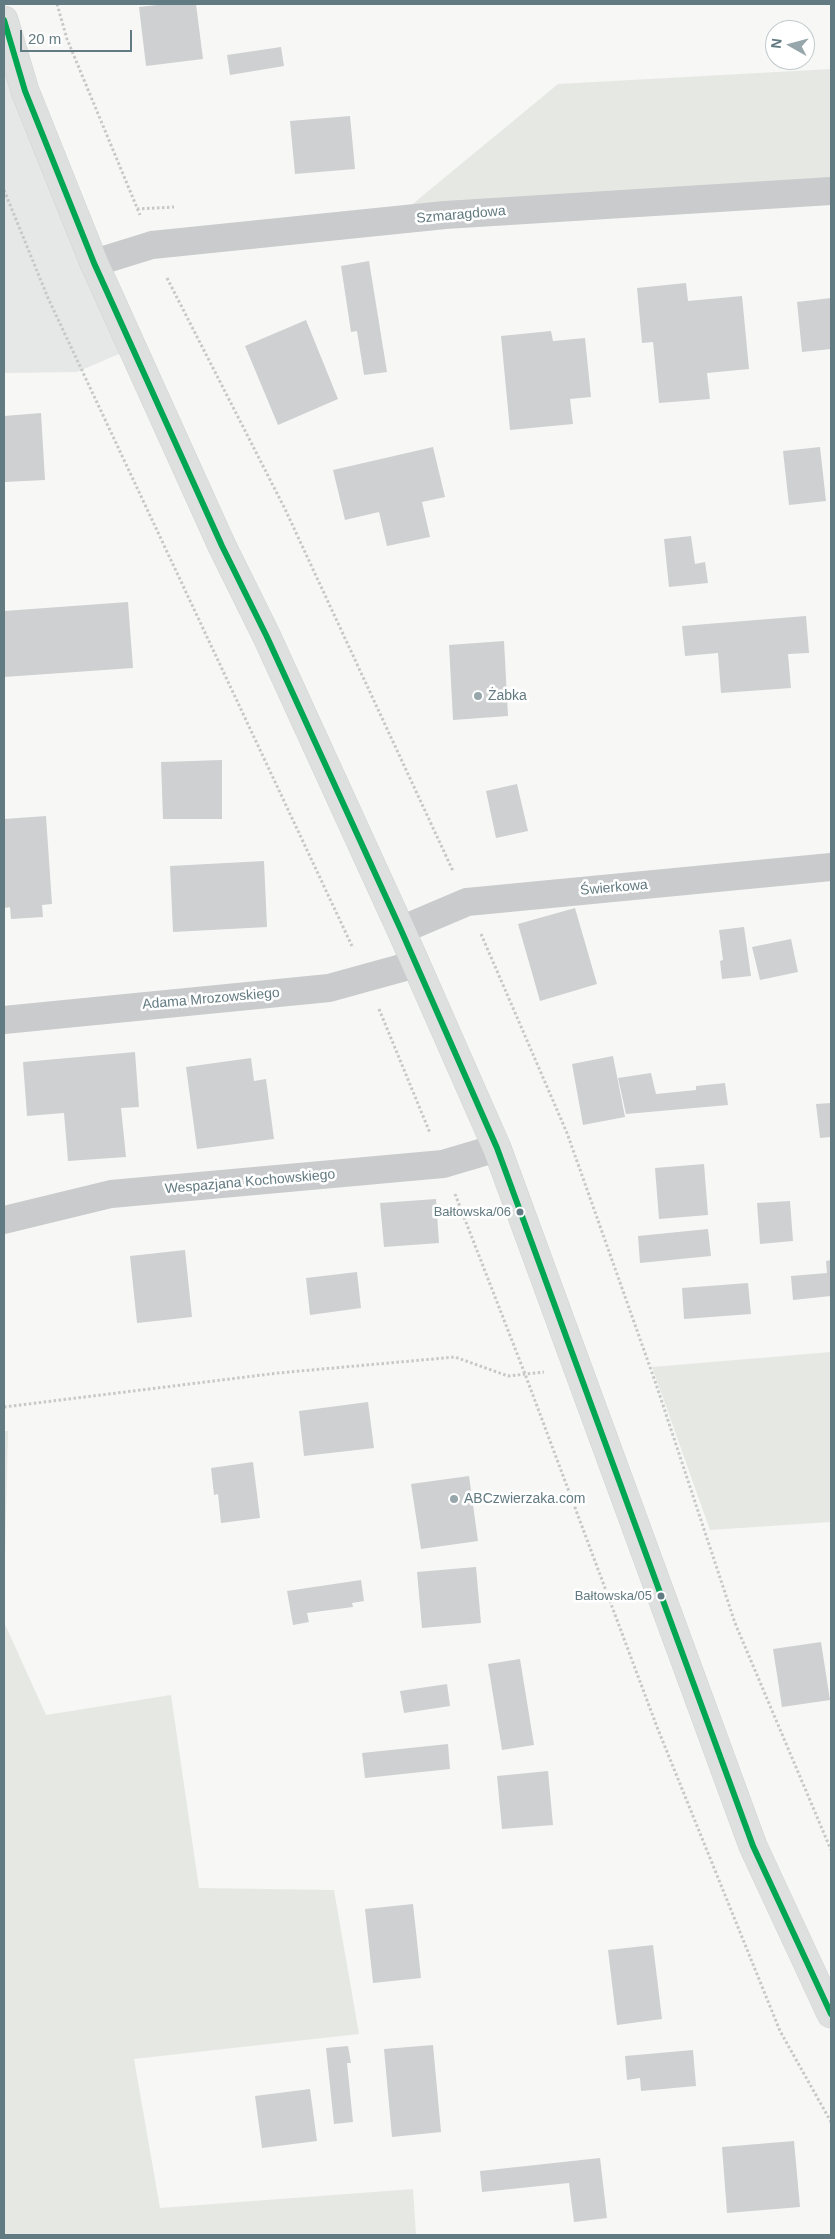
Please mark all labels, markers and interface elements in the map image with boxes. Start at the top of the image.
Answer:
scale bar [22,20,135,52]
north arrow [765,20,815,70]
text: 20 m [28,30,61,47]
text: N [768,37,785,49]
street label: Szmaragdowa [416,203,506,227]
place label: Żabka [488,688,527,704]
marker: Żabka [472,690,484,702]
street label: Świerkowa [580,877,648,899]
street label: Adama Mrozowskiego [142,985,280,1013]
street label: Wespazjana Kochowskiego [164,1166,336,1198]
place label: Bałtowska/06 [434,1204,511,1220]
marker: Bałtowska/06 [515,1207,525,1217]
place label: ABCzwierzaka.com [464,1491,585,1507]
marker: ABCzwierzaka.com [448,1493,460,1505]
place label: Bałtowska/05 [575,1588,652,1604]
marker: Bałtowska/05 [656,1591,666,1601]

